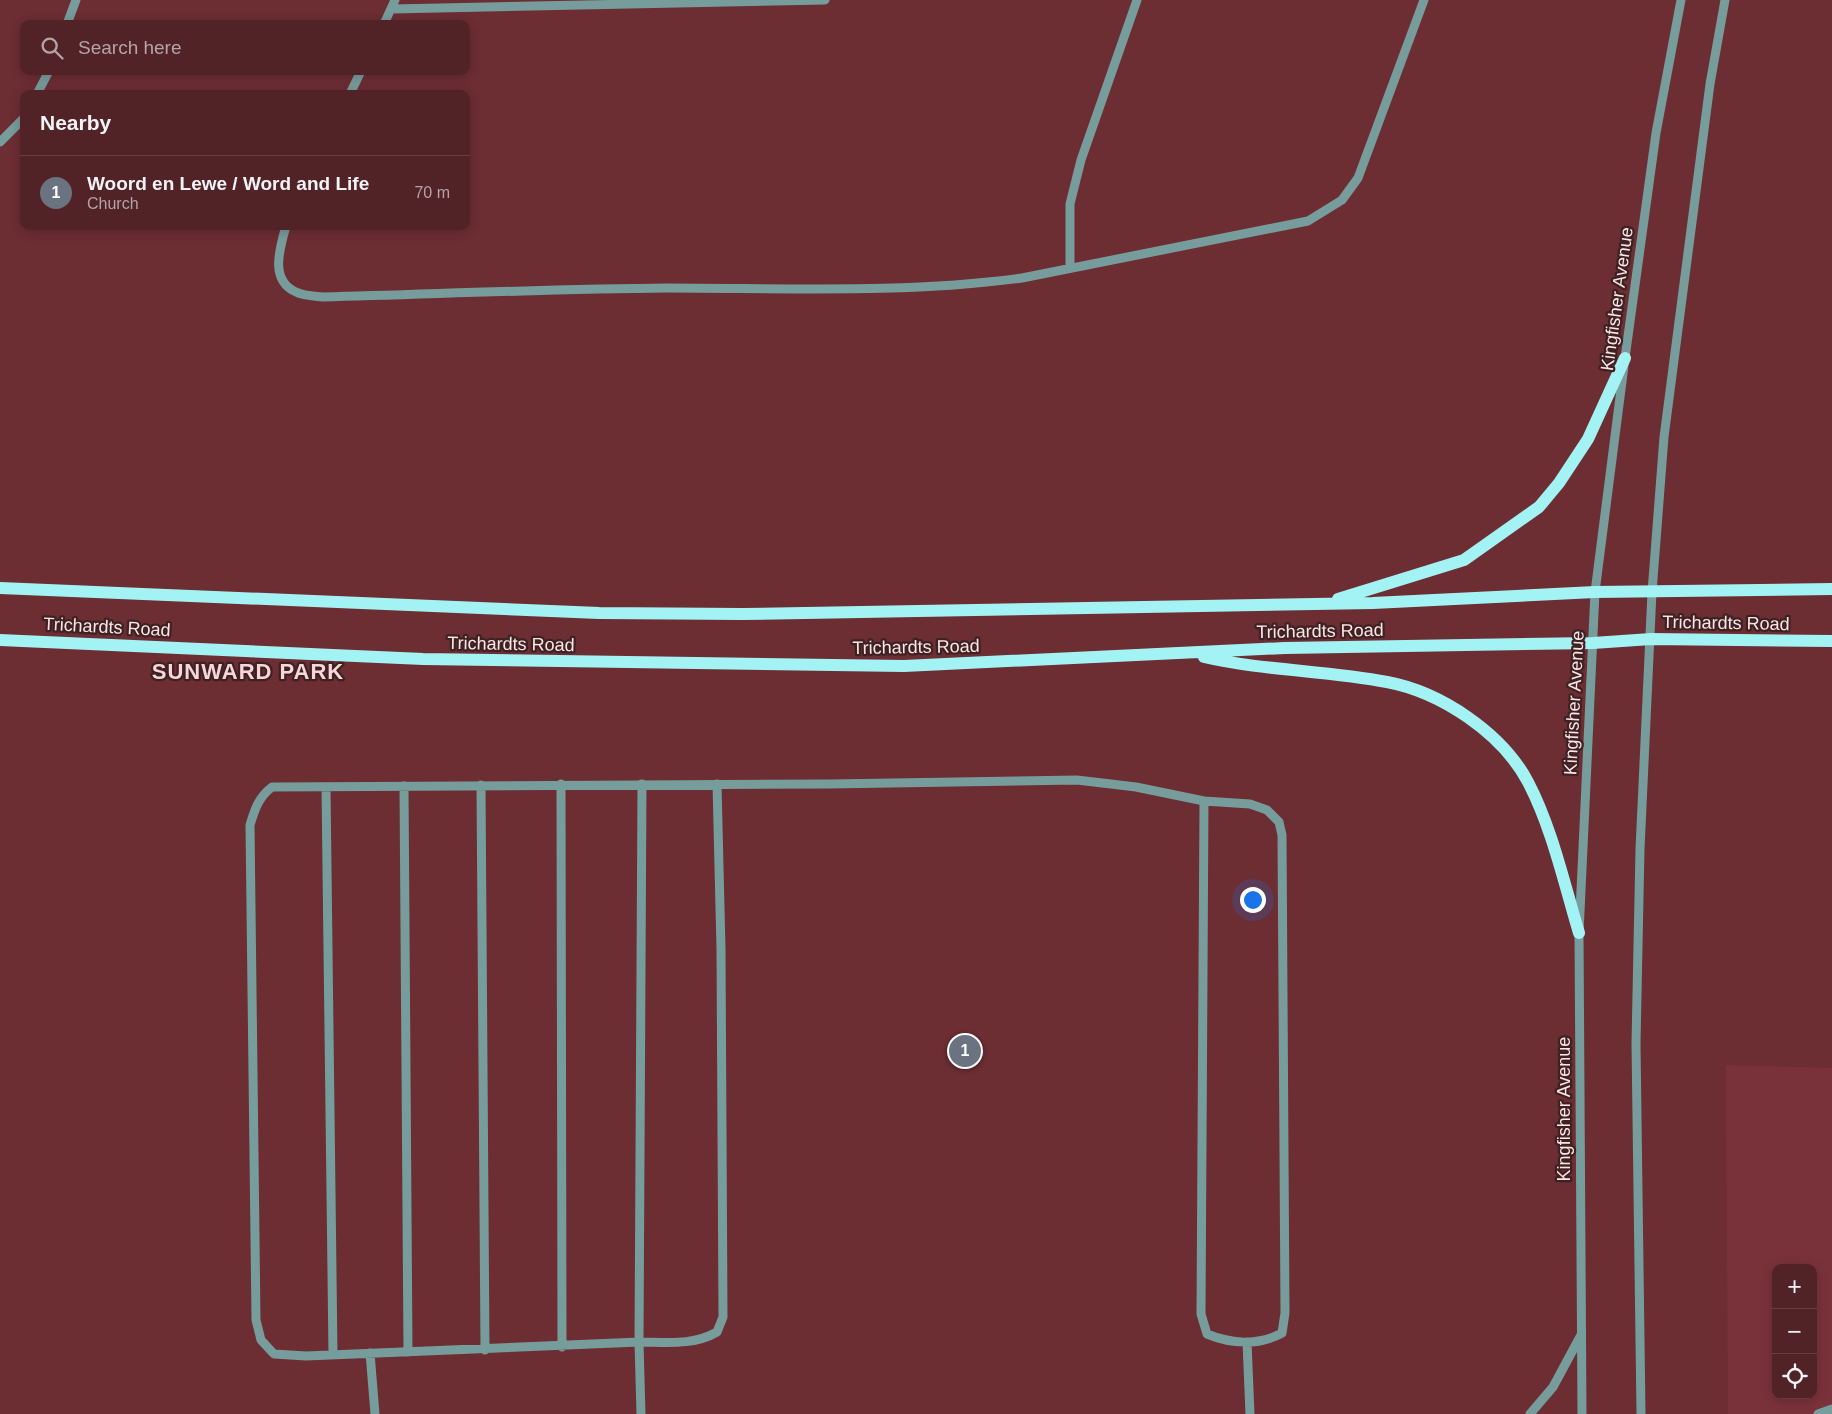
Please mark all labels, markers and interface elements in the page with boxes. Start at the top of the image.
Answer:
search box [20,20,470,75]
icon: search [38,34,66,62]
text: Search here [78,37,182,58]
text: Nearby [40,111,111,134]
text: Woord en Lewe / Word and Life [87,173,369,194]
text: 1 [52,184,60,201]
text: 70 m [414,184,450,201]
text: Church [87,195,139,212]
street label: Kingfisher Avenue [1597,226,1637,372]
street label: Trichardts Road [1662,612,1790,634]
street label: Trichardts Road [43,614,171,640]
street label: Trichardts Road [1256,620,1384,642]
street label: Kingfisher Avenue [1560,630,1588,776]
street label: Trichardts Road [447,633,575,655]
street label: Trichardts Road [852,636,980,658]
district label: SUNWARD PARK [152,659,344,684]
your location [1240,887,1266,913]
pin: 1 [949,1032,981,1070]
street label: Kingfisher Avenue [1554,1037,1574,1181]
map controls [1772,1264,1817,1399]
button: + [1772,1264,1817,1309]
button: − [1772,1309,1817,1354]
button: locate [1772,1354,1817,1399]

